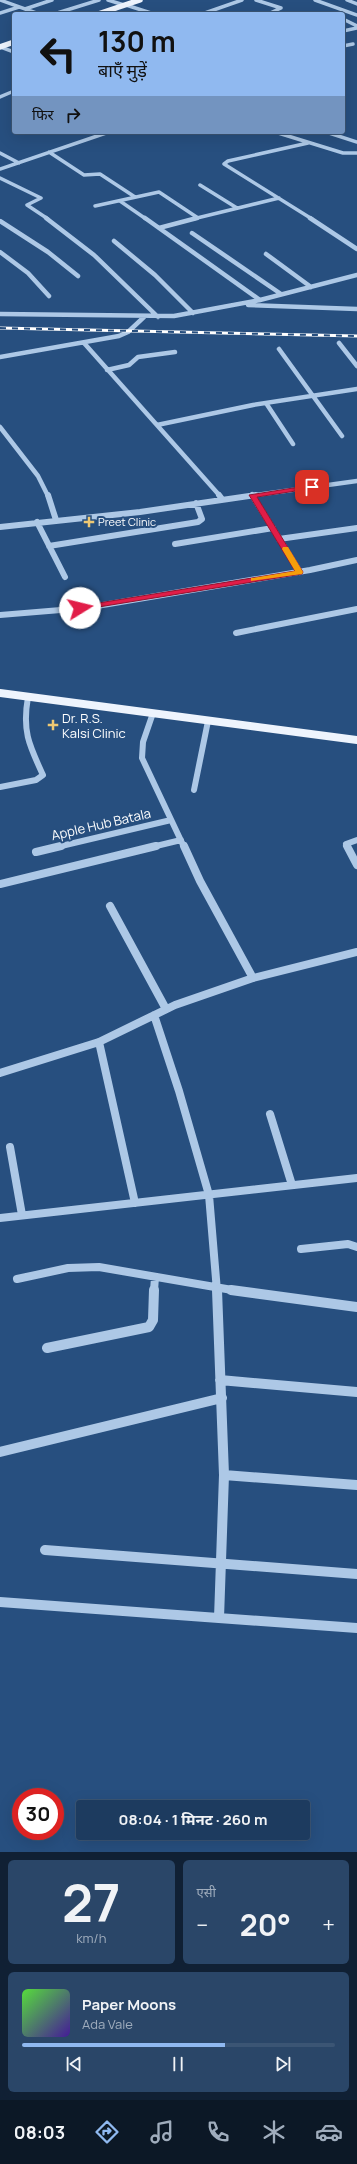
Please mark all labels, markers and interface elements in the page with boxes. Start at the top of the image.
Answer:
text: 130 m [98,22,176,60]
icon: left [32,28,84,80]
text: बाएँ मुड़ें [98,58,147,82]
text: फिर [32,104,54,125]
icon: right [62,104,84,126]
pin [295,470,329,504]
icon: arrive [301,476,323,498]
place label: Preet Clinic [98,514,156,529]
marker: Preet Clinic [83,516,95,528]
position arrow [59,587,101,629]
place label: Dr. R.S. Kalsi Clinic [62,709,126,742]
marker: Dr. R.S. Kalsi Clinic [47,719,59,731]
street label: Apple Hub Batala [49,804,153,844]
speed limit sign: 30 [12,1788,64,1840]
text: 08:04 · 1 मिनट · 260 m [119,1809,267,1830]
text: 27 [62,1867,121,1938]
text: एसी [197,1883,216,1901]
text: 20° [240,1904,291,1945]
text: − [197,1910,208,1940]
text: + [322,1910,335,1940]
text: km/h [76,1929,106,1947]
text: Paper Moons [82,1994,176,2015]
text: Ada Vale [82,2015,133,2033]
icon: previous [63,2053,85,2075]
icon: pause [167,2053,189,2075]
icon: next [272,2053,294,2075]
icon: directions [93,2118,121,2146]
icon: music [148,2118,176,2146]
icon: phone [204,2118,232,2146]
icon: climate [260,2118,288,2146]
icon: car [315,2118,343,2146]
text: 08:03 [14,2120,65,2144]

